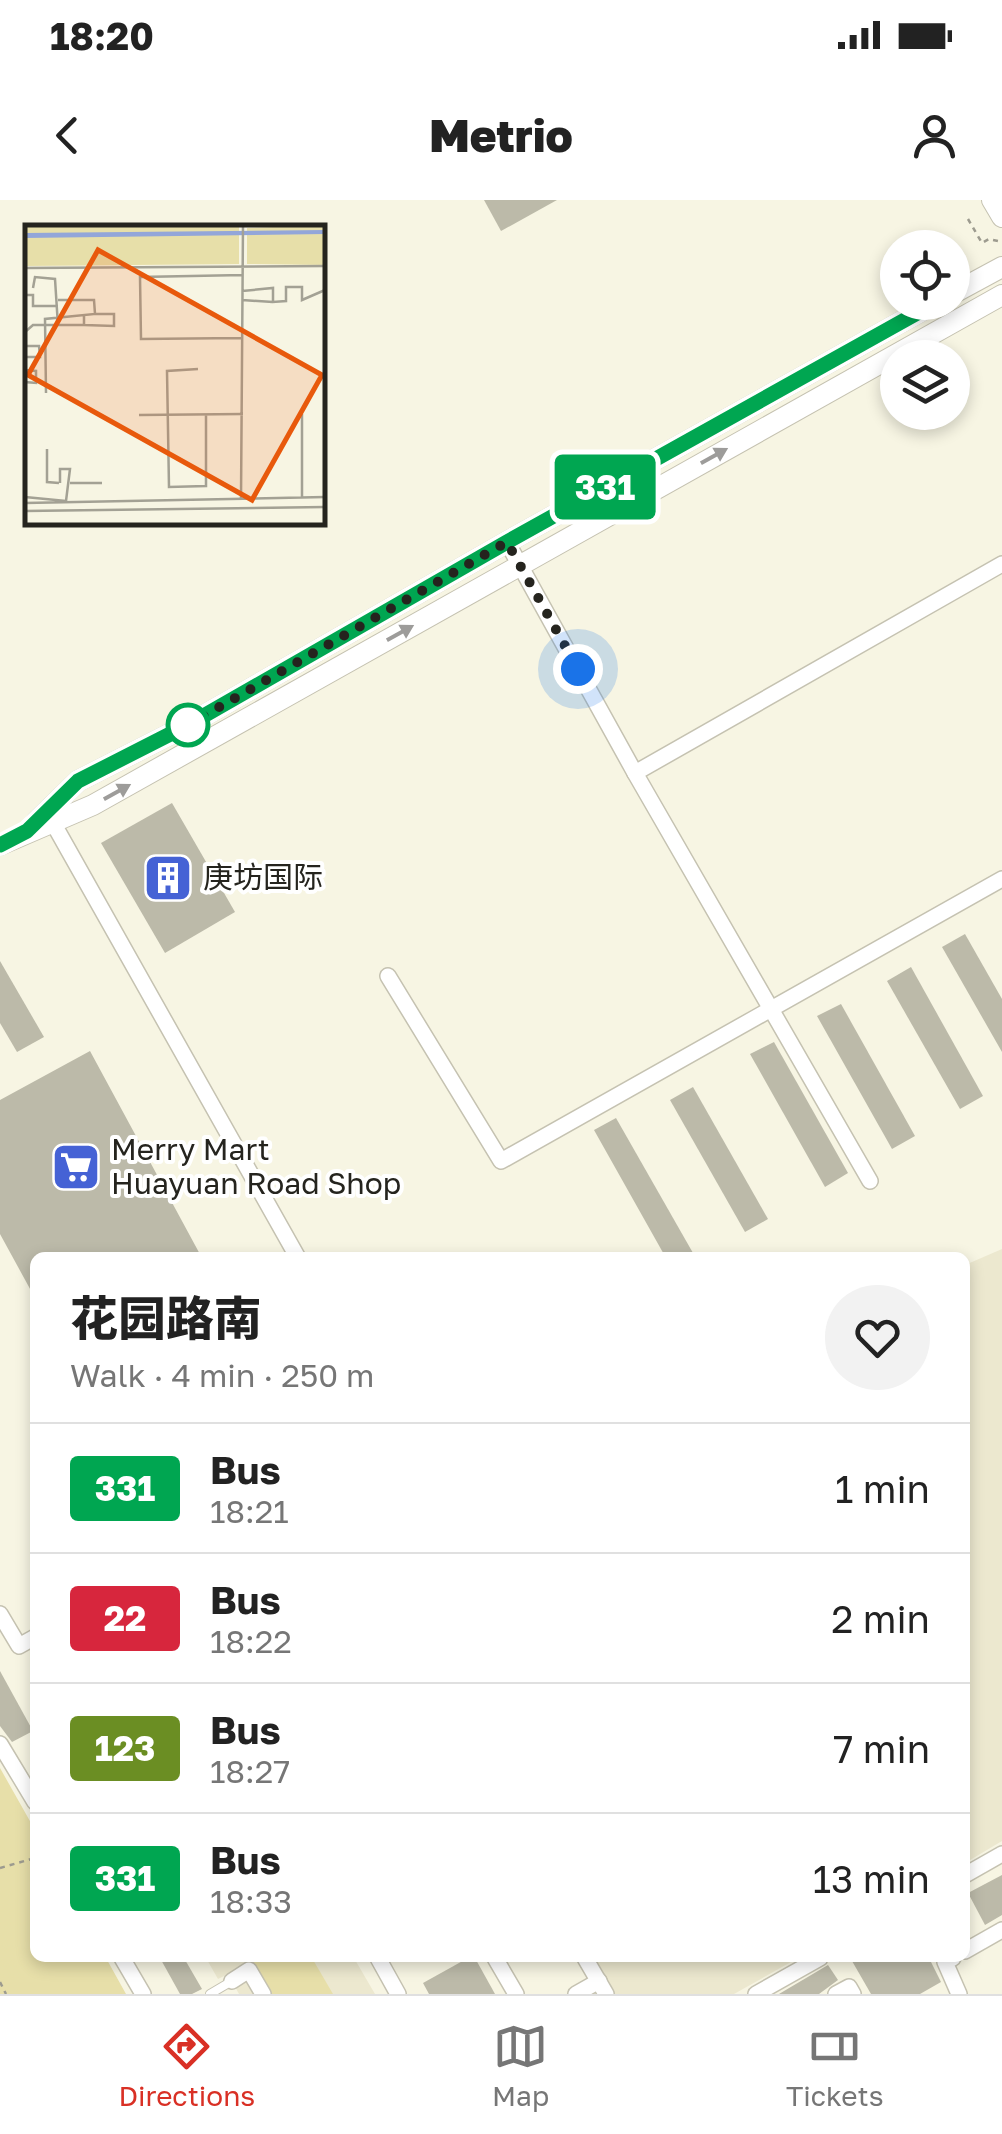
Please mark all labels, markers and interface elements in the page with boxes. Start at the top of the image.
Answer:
text: 18:20 [50,13,154,58]
icon: back [40,108,95,163]
text: Metrio [429,108,573,162]
icon: person [907,108,962,163]
inset map [25,225,325,525]
map controls [880,230,970,430]
button: locate [880,230,970,320]
button: layers [880,340,970,430]
one-way arrow [699,448,728,465]
line badge: 331 [548,454,662,520]
text: 331 [575,466,635,508]
one-way arrow [386,624,414,642]
your location [553,644,603,694]
unlabelled marker [167,704,209,746]
one-way arrow [102,784,131,801]
building icon: 庚坊国际 [142,852,194,904]
place label: 庚坊国际 [203,859,323,895]
place label: Merry Mart Huayuan Road Shop [111,1131,401,1201]
supermarket icon: Merry Mart Huayuan Road Shop [50,1141,102,1193]
button: heart [825,1285,930,1390]
text: 花园路南 [70,1289,262,1347]
text: Walk · 4 min · 250 m [70,1356,374,1394]
text: Bus [210,1447,281,1492]
text: 1 min [835,1466,930,1511]
text: 331 [95,1467,155,1509]
text: 18:21 [210,1492,289,1530]
text: Bus [210,1577,281,1622]
text: 2 min [831,1596,930,1641]
text: 22 [104,1597,146,1639]
text: 18:22 [210,1622,292,1660]
text: Bus [210,1707,281,1752]
text: 7 min [833,1726,930,1771]
text: 123 [95,1727,155,1769]
text: 18:27 [210,1752,290,1790]
text: Bus [210,1837,281,1882]
text: 13 min [813,1856,930,1901]
text: 331 [95,1857,155,1899]
text: 18:33 [210,1882,292,1920]
tab: Directions [118,2019,255,2112]
tab: Map [492,2019,549,2112]
tab: Tickets [786,2019,884,2112]

